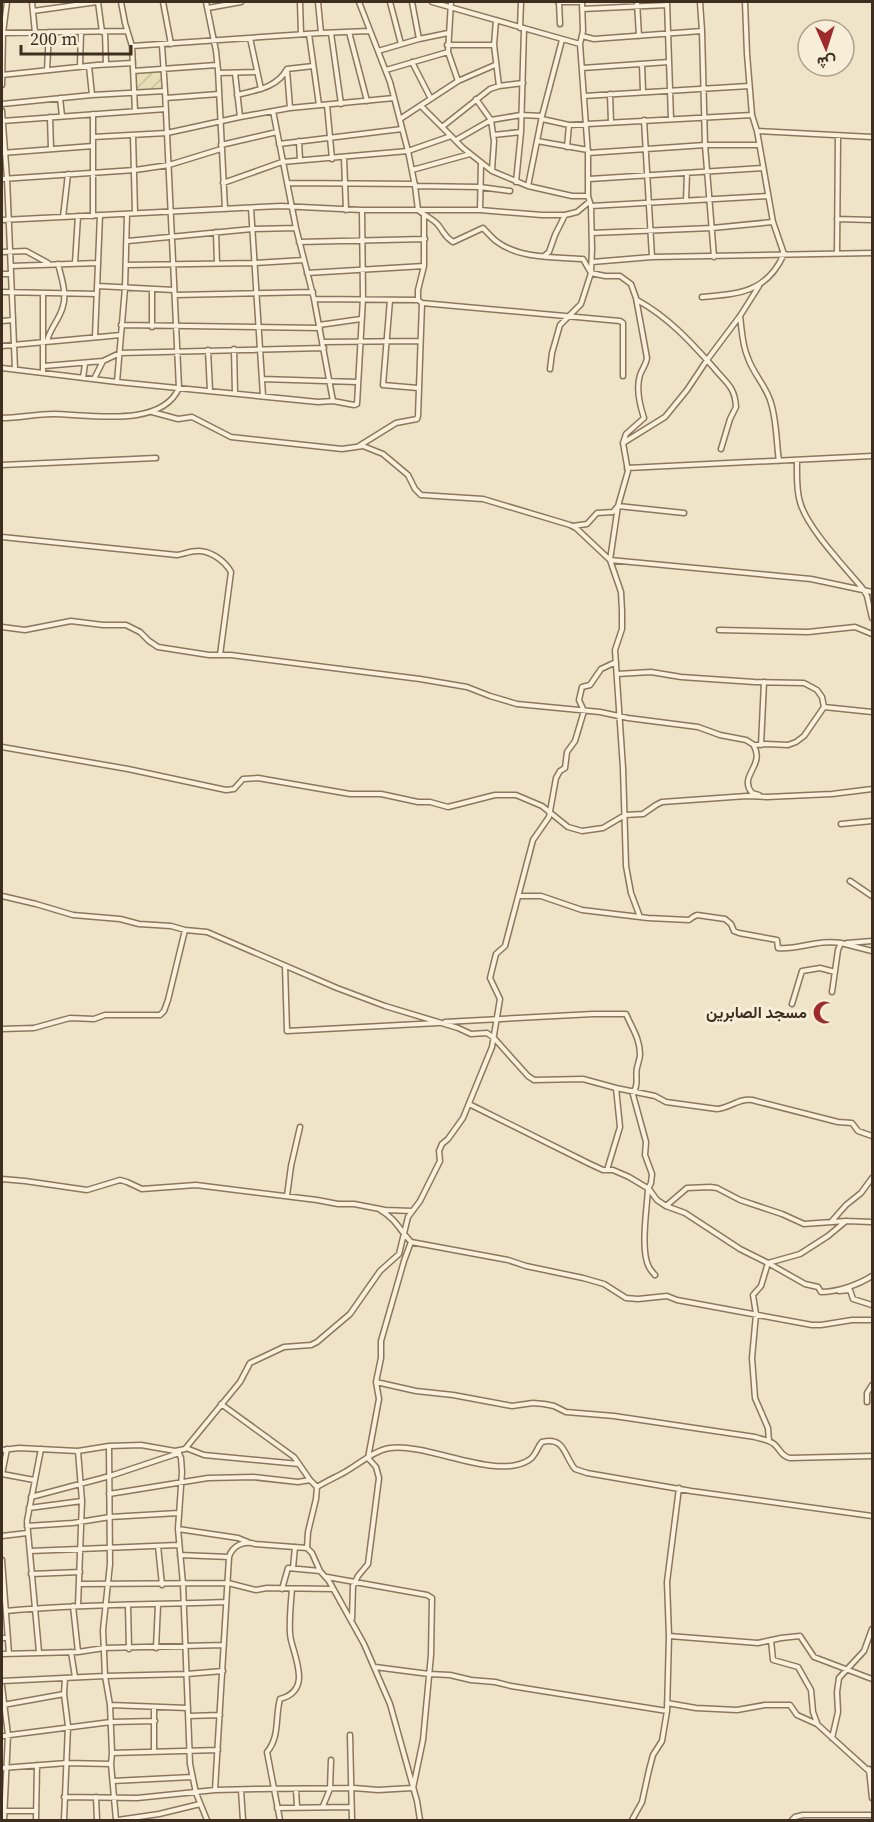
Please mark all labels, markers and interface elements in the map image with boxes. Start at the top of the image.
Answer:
scale bar [21,18,130,56]
north arrow [796,18,856,78]
text: 200 m [30,26,77,51]
text: ش [817,51,837,74]
mosque icon: مسجد الصابرين [812,999,838,1025]
place label: مسجد الصابرين [706,1001,807,1023]

